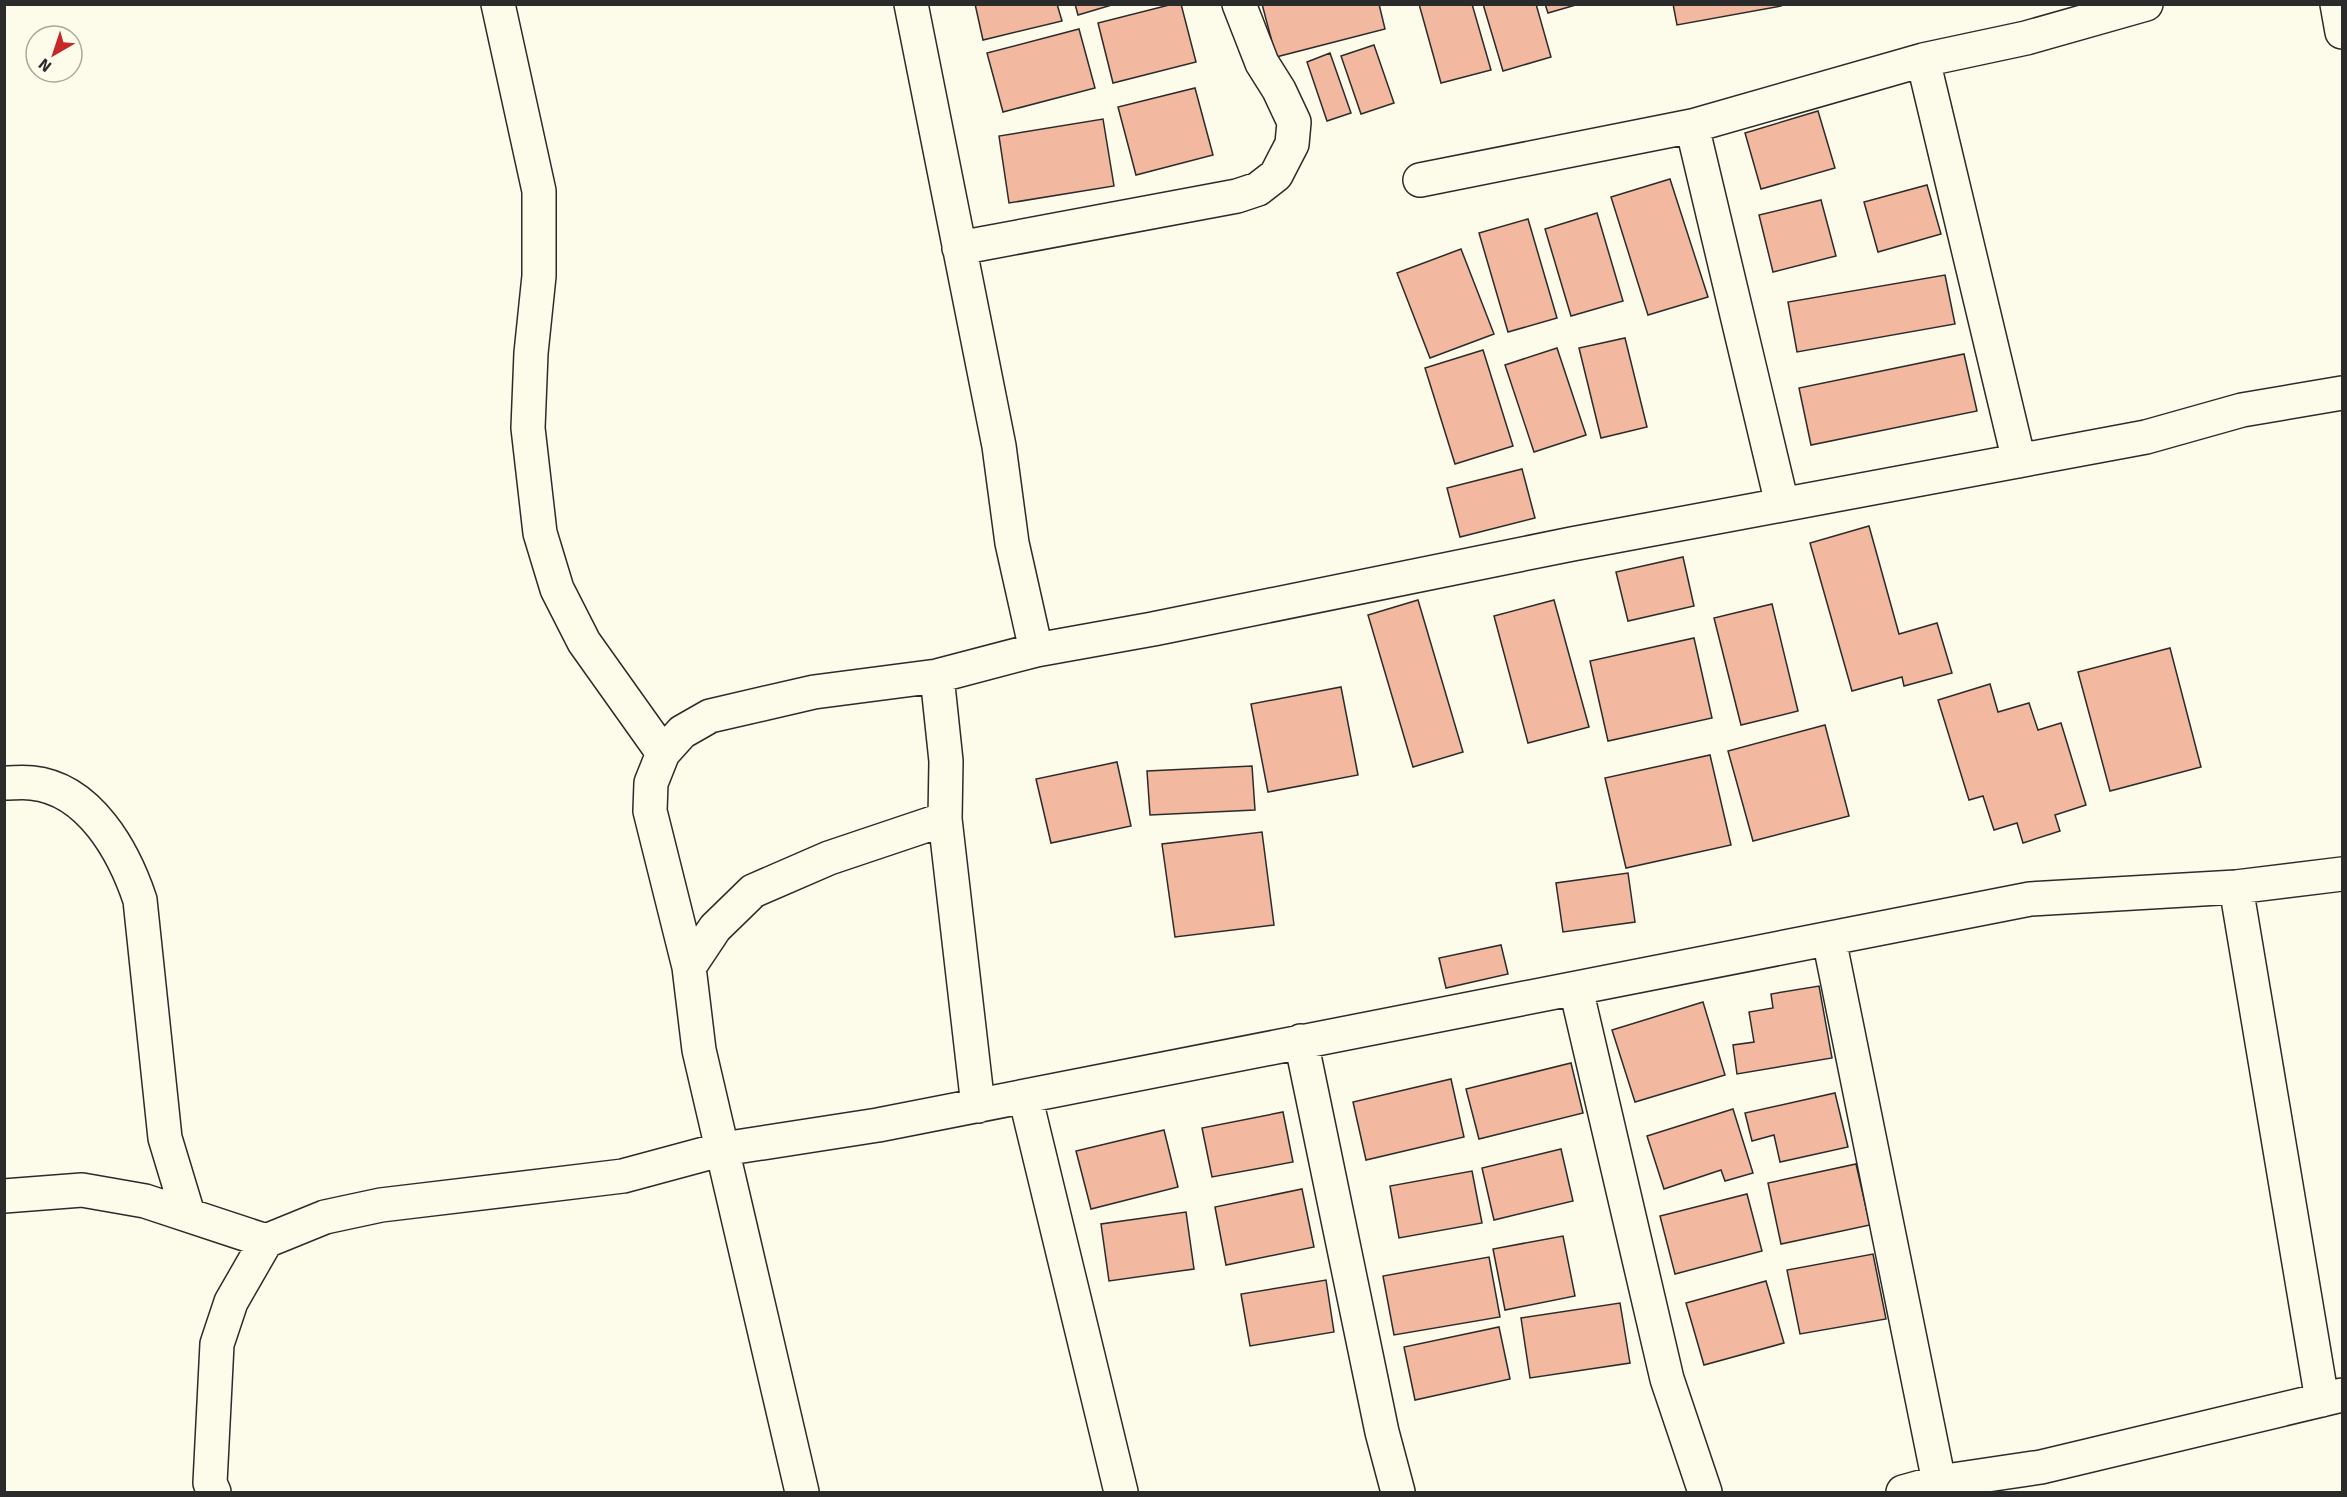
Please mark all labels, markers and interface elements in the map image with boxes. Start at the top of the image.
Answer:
north arrow [24,24,84,84]
text: N [35,54,56,76]

